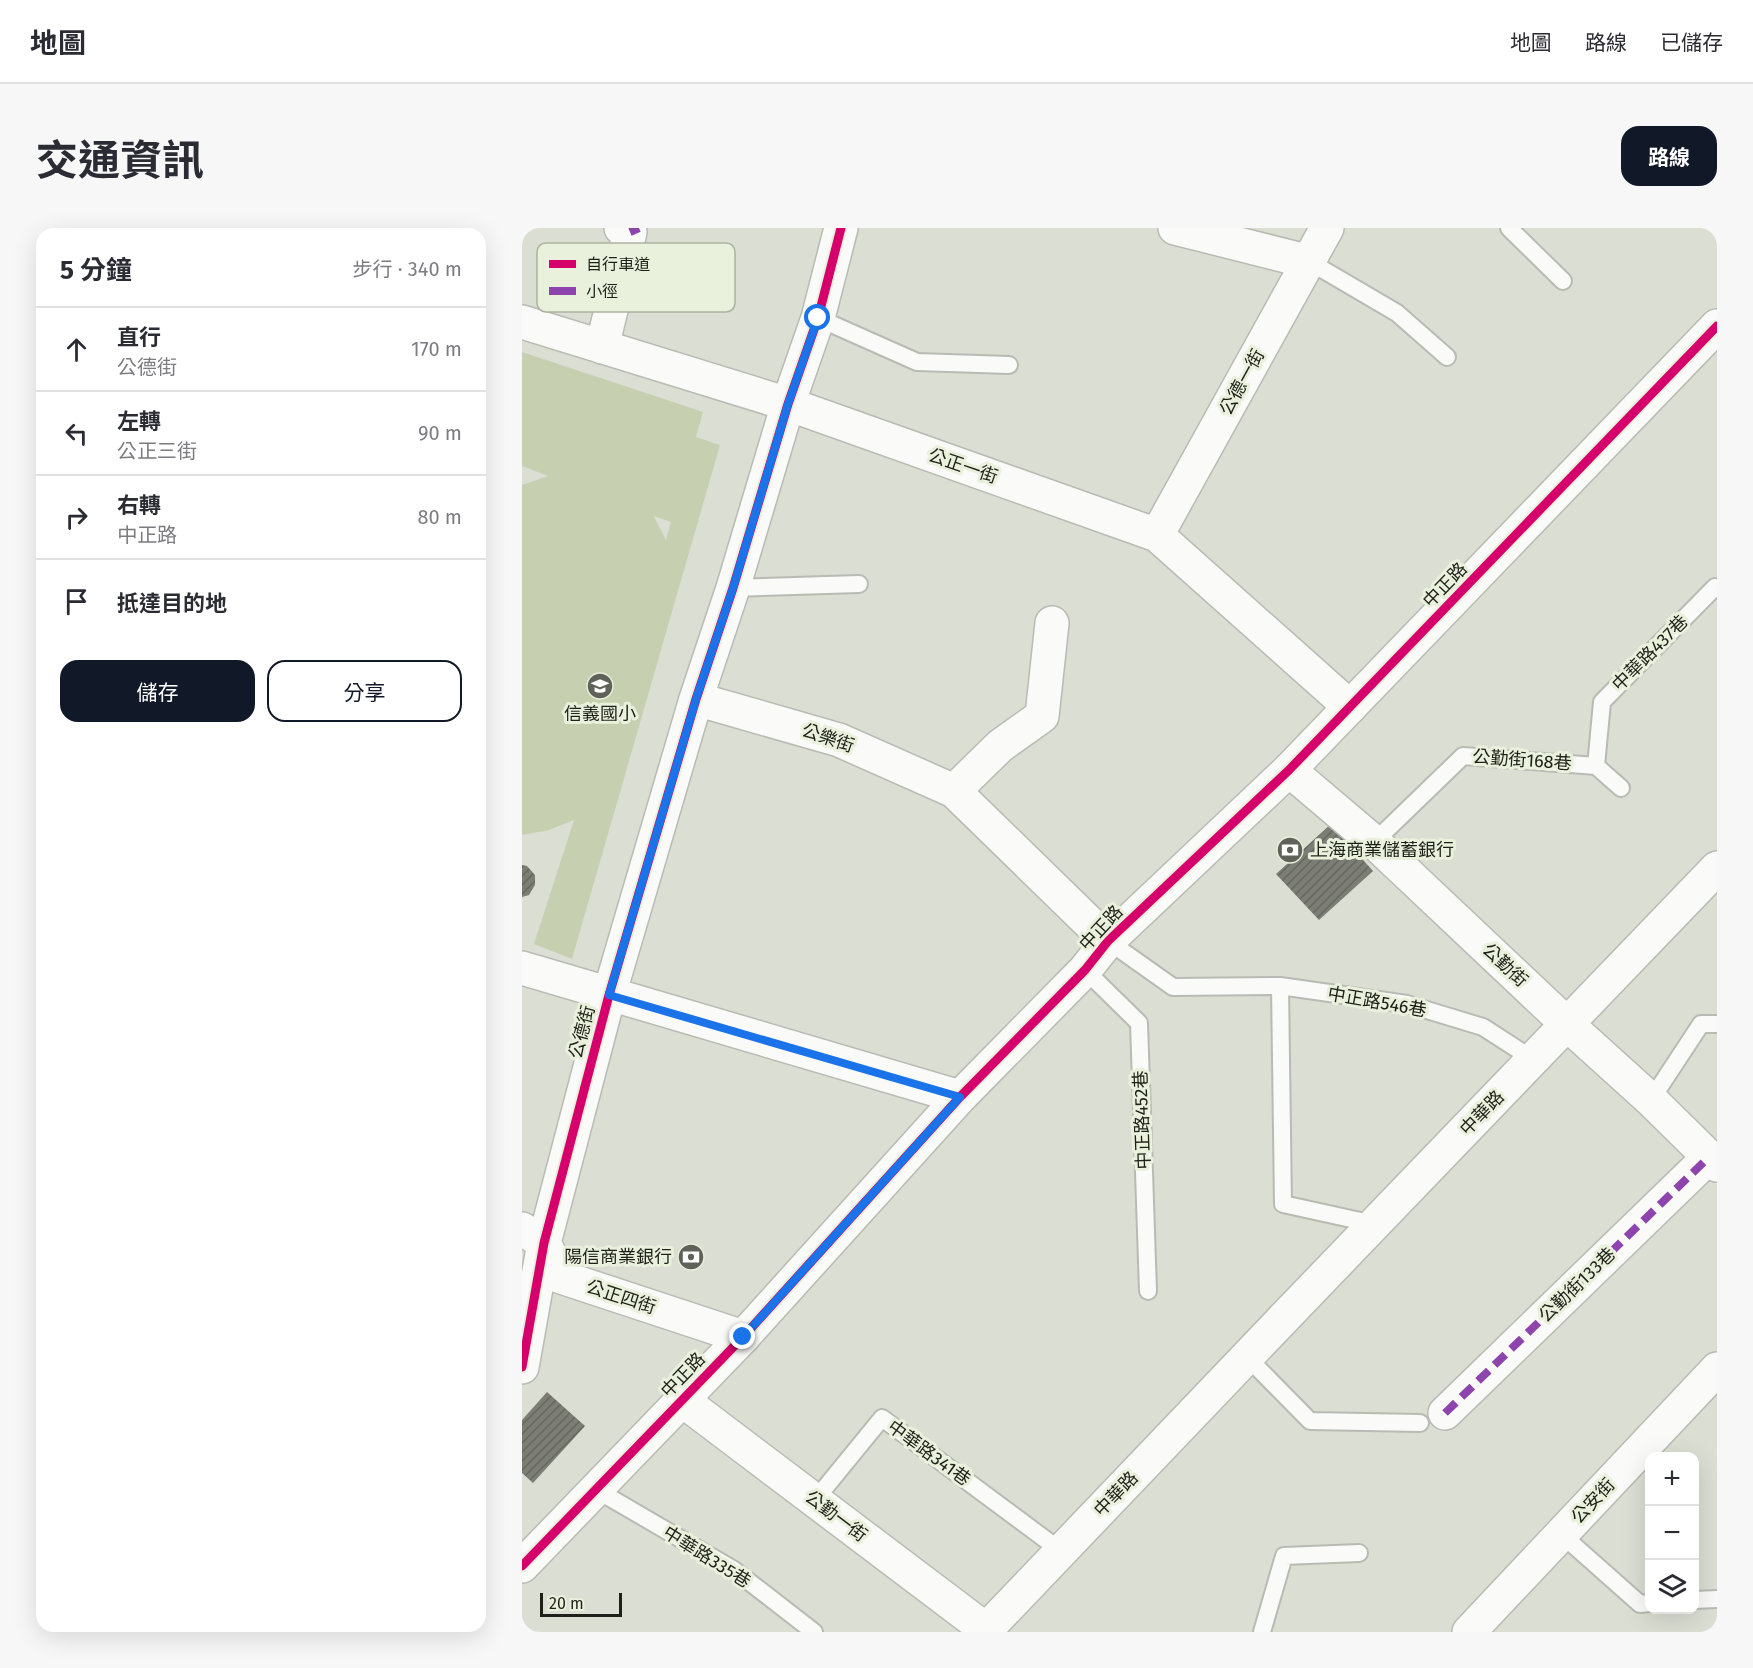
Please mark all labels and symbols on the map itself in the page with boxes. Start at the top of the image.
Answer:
legend [537,243,735,312]
text: 自行車道 [586,255,650,274]
text: 小徑 [586,282,618,301]
route start [804,304,830,330]
street label: 公德一街 [1215,345,1269,419]
street label: 公正一街 [925,444,1001,488]
street label: 中正路 [1418,558,1472,612]
street label: 中華路437巷 [1608,611,1692,695]
school or university icon: 信義國小 [585,671,615,701]
place label: 信義國小 [564,703,636,725]
street label: 公樂街 [799,719,857,757]
street label: 公勤街168巷 [1472,746,1572,774]
bank icon: 上海商業儲蓄銀行 [1275,835,1305,865]
place label: 上海商業儲蓄銀行 [1310,839,1454,861]
street label: 中正路 [1075,901,1127,955]
street label: 公勤街 [1478,939,1532,991]
street label: 中正路546巷 [1326,982,1428,1022]
street label: 公德街 [564,1003,600,1061]
street label: 中正路452巷 [1129,1070,1155,1170]
street label: 中華路 [1455,1086,1509,1140]
bank icon: 陽信商業銀行 [676,1242,706,1272]
street label: 公勤街133巷 [1534,1243,1620,1327]
place label: 陽信商業銀行 [564,1246,672,1268]
street label: 公正四街 [583,1275,659,1319]
route end [729,1323,755,1349]
street label: 中正路 [656,1348,710,1402]
street label: 中華路341巷 [883,1416,975,1490]
street label: 中華路 [1089,1467,1143,1521]
street label: 公安街 [1567,1474,1619,1528]
street label: 公勤一街 [801,1486,871,1546]
street label: 中華路335巷 [659,1521,755,1593]
scale bar [540,1590,622,1618]

